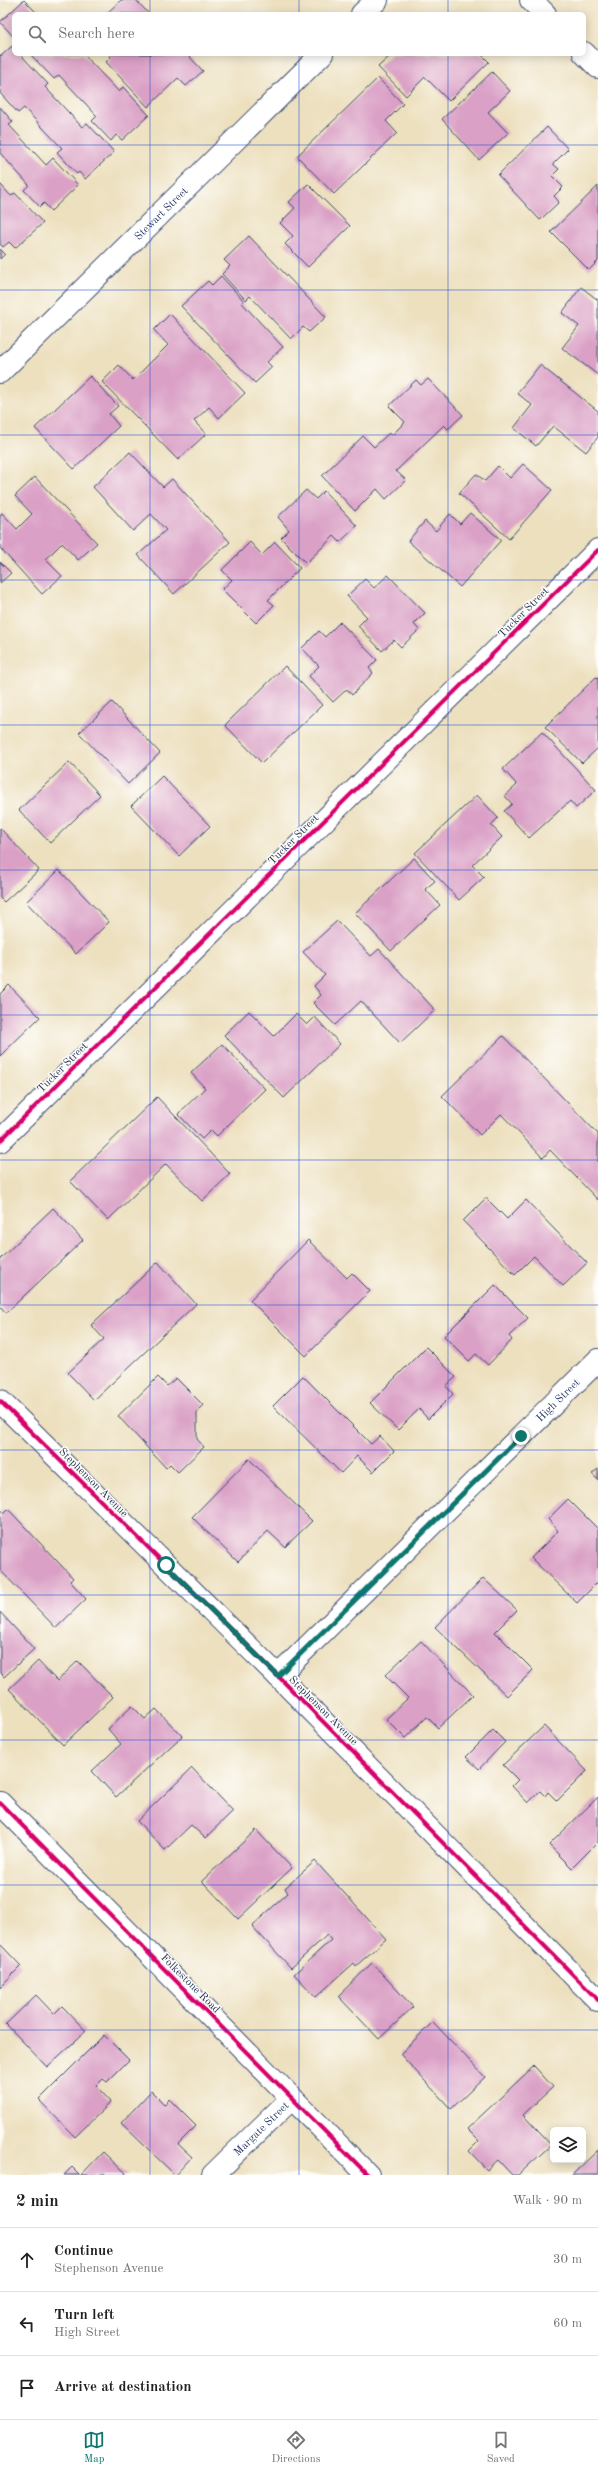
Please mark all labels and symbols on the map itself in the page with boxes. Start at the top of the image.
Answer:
street label: Stewart Street [133,186,191,243]
street label: Tucker Street [497,586,551,640]
street label: Tucker Street [267,813,321,867]
street label: Tucker Street [36,1041,90,1095]
street label: High Street [535,1377,583,1424]
route end [512,1427,530,1445]
street label: Stephenson Avenue [56,1446,130,1520]
route start [157,1556,175,1574]
street label: Stephenson Avenue [286,1674,360,1748]
street label: Folkestone Road [158,1952,222,2016]
street label: Margate Street [232,2100,292,2158]

